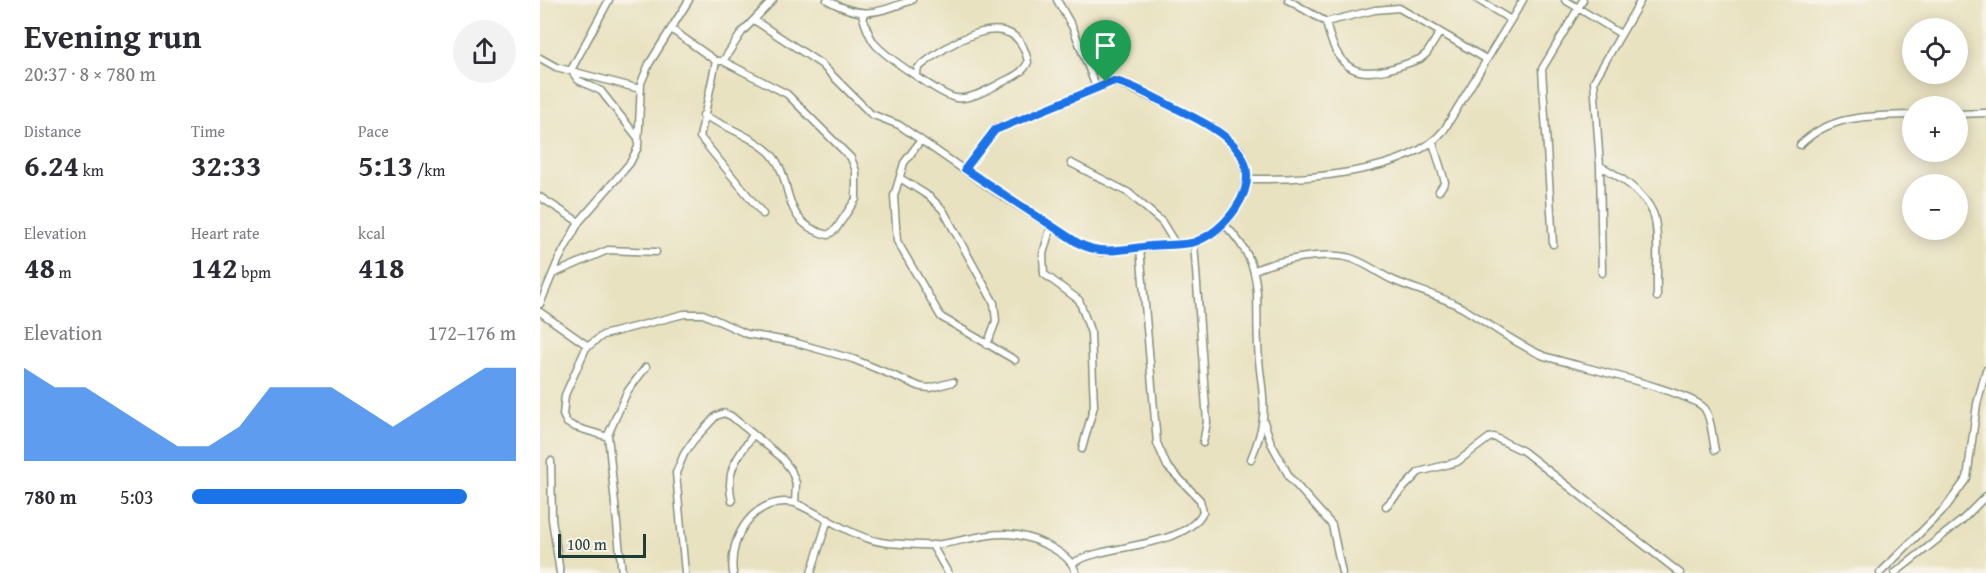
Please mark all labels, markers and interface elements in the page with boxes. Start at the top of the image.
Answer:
text: Evening run [24,12,201,60]
map controls [1902,18,1968,240]
button: locate [1902,18,1968,84]
button: share [453,20,516,83]
pin [1080,20,1131,82]
icon: arrive [1089,29,1122,62]
text: 20:37 · 8 × 780 m [24,59,156,88]
button: + [1902,96,1968,162]
text: Distance [24,119,81,143]
text: Time [191,119,225,143]
text: Pace [358,119,389,143]
text: 6.24 [24,143,79,187]
text: 32:33 [191,143,262,187]
text: 5:13 [358,143,413,187]
text: km [79,158,104,182]
text: /km [413,158,445,182]
button: − [1902,174,1968,240]
text: Elevation [24,221,87,245]
text: Heart rate [191,221,260,245]
text: kcal [358,221,385,245]
text: 48 [24,245,55,289]
text: 142 [191,245,238,289]
text: 418 [358,245,405,289]
text: m [55,260,72,284]
text: bpm [238,260,271,284]
text: Elevation [24,318,102,347]
text: 172–176 m [428,318,516,347]
text: 780 m [24,482,77,511]
text: 5:03 [120,482,154,511]
scale bar [558,531,646,558]
text: 100 m [567,532,607,556]

